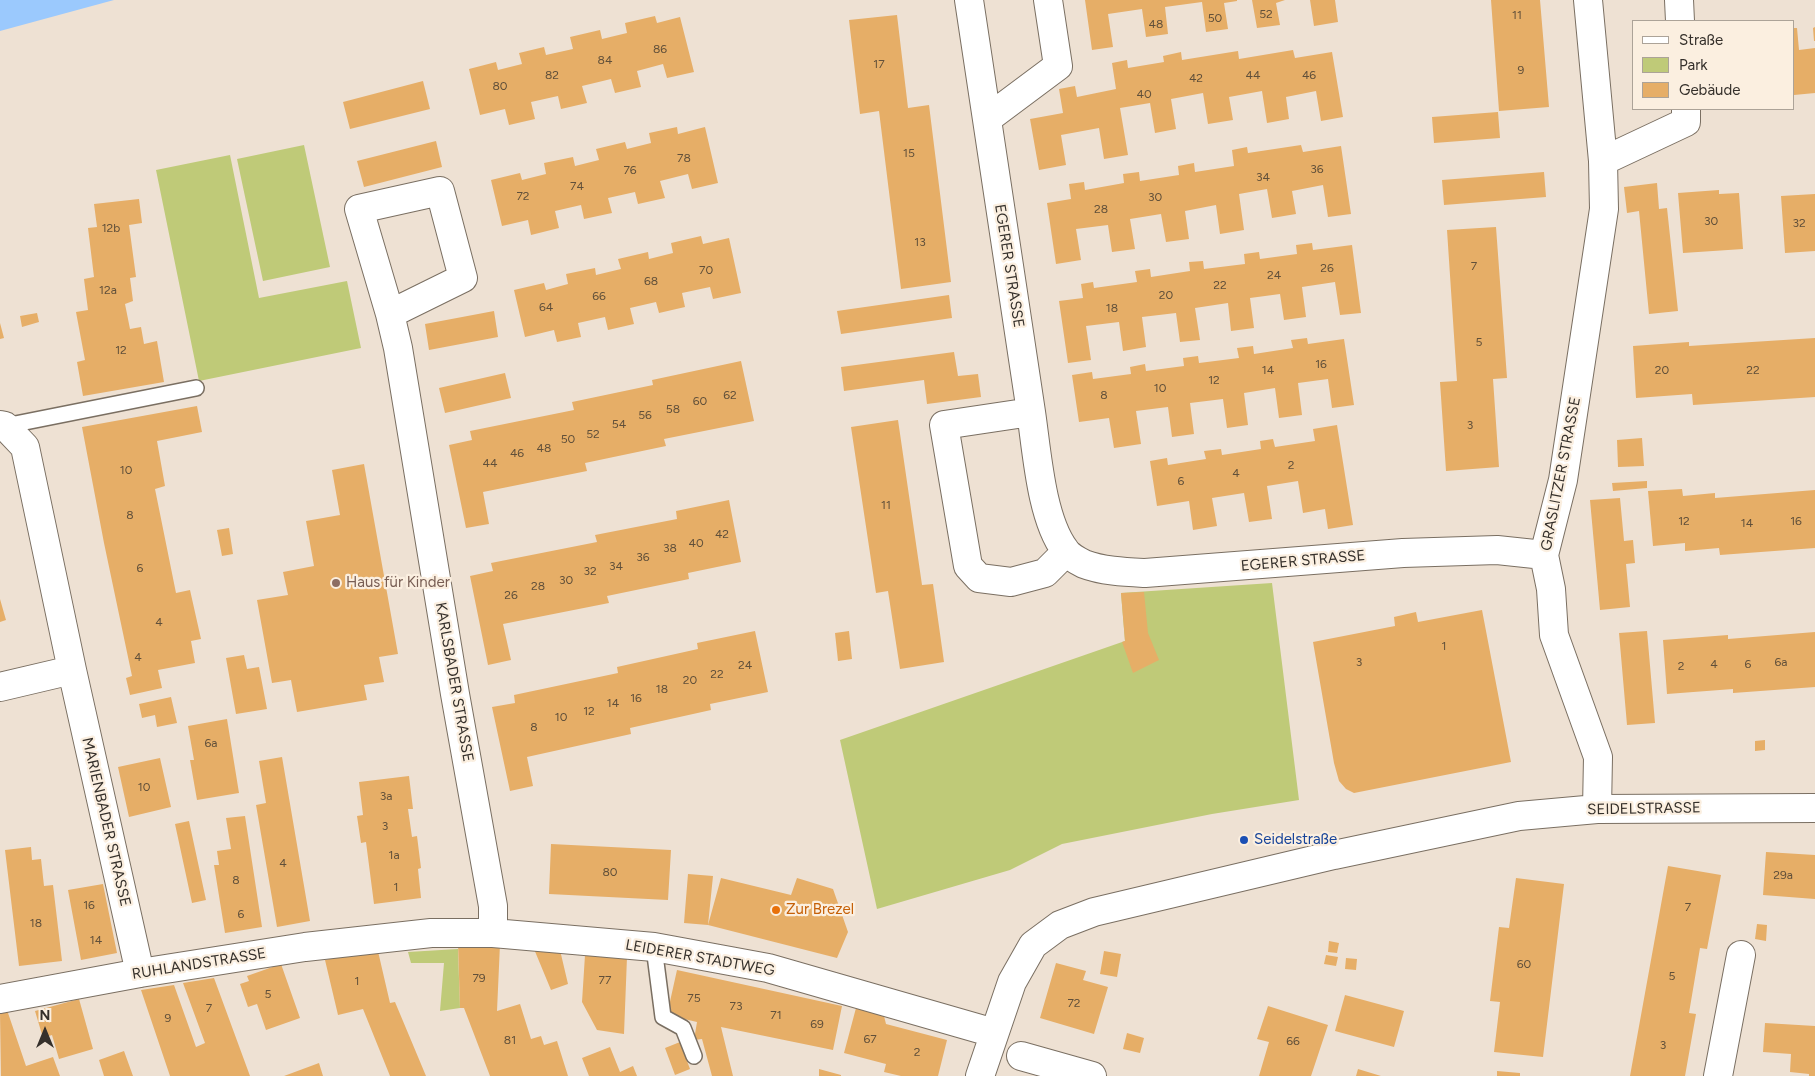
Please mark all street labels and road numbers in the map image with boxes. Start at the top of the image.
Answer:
street label: EGERER STRASSE [990,203,1028,329]
street label: GRASLITZER STRASSE [1537,396,1585,552]
street label: EGERER STRASSE [1240,547,1366,575]
street label: KARLSBADER STRASSE [431,601,477,763]
street label: MARIENBADER STRASSE [78,736,134,908]
street label: SEIDELSTRASSE [1587,799,1701,819]
street label: LEIDERER STADTWEG [624,936,776,980]
street label: RUHLANDSTRASSE [131,945,267,983]

